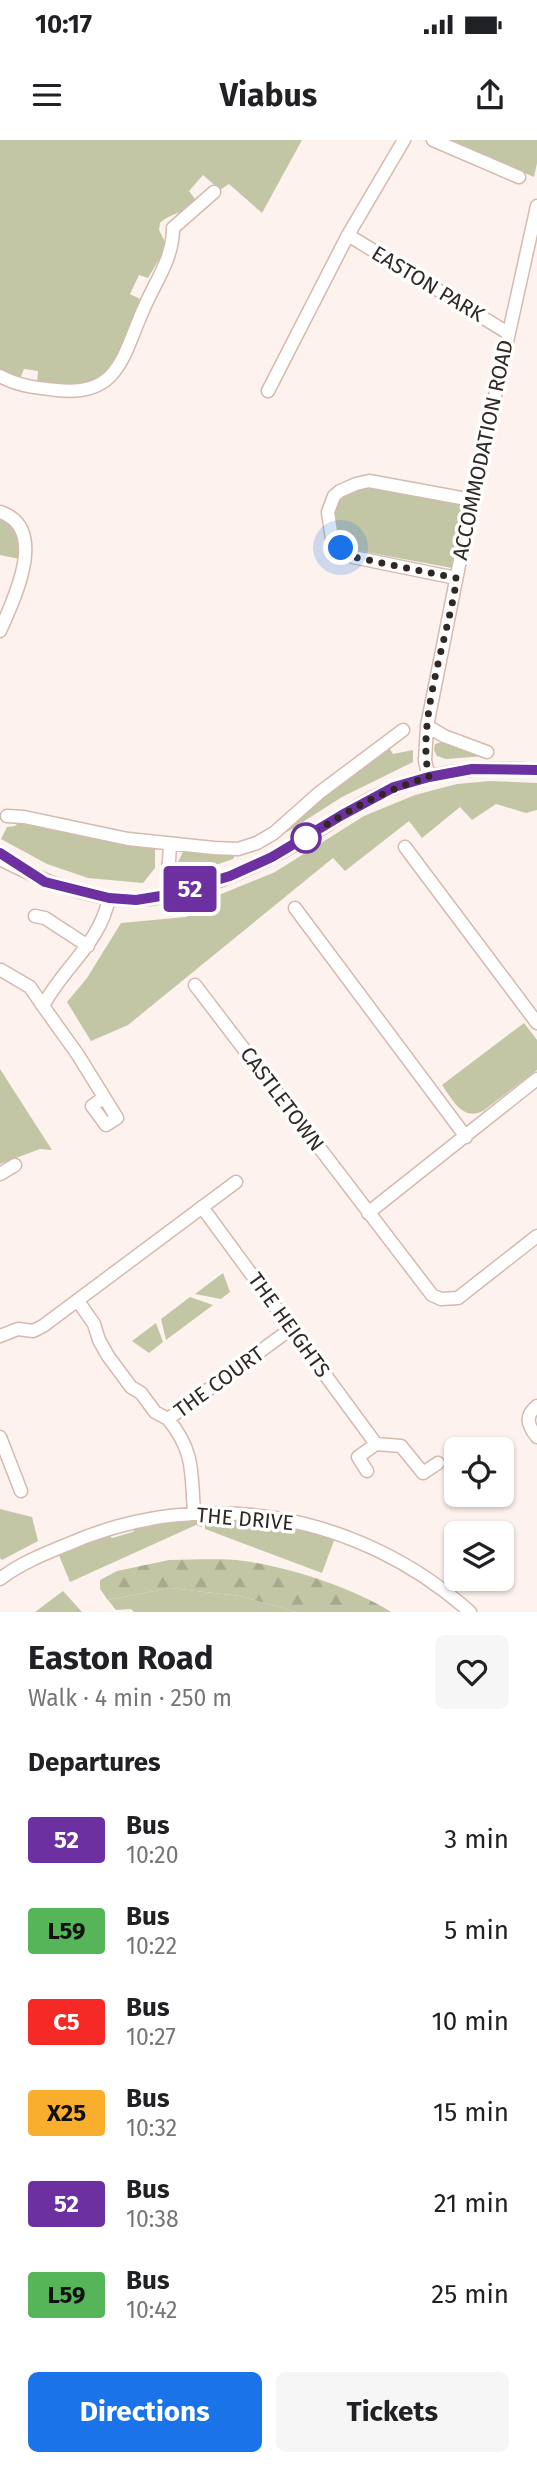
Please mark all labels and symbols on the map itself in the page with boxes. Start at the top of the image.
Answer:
street label: EASTON PARK [367,240,490,328]
street label: ACCOMMODATION ROAD [447,338,519,562]
your location [323,530,358,565]
unlabelled marker [291,823,321,853]
line badge: 52 [158,866,221,912]
street label: CASTLETOWN [234,1042,330,1156]
street label: THE HEIGHTS [242,1268,336,1382]
street label: THE COURT [169,1341,269,1423]
street label: THE DRIVE [195,1502,295,1536]

